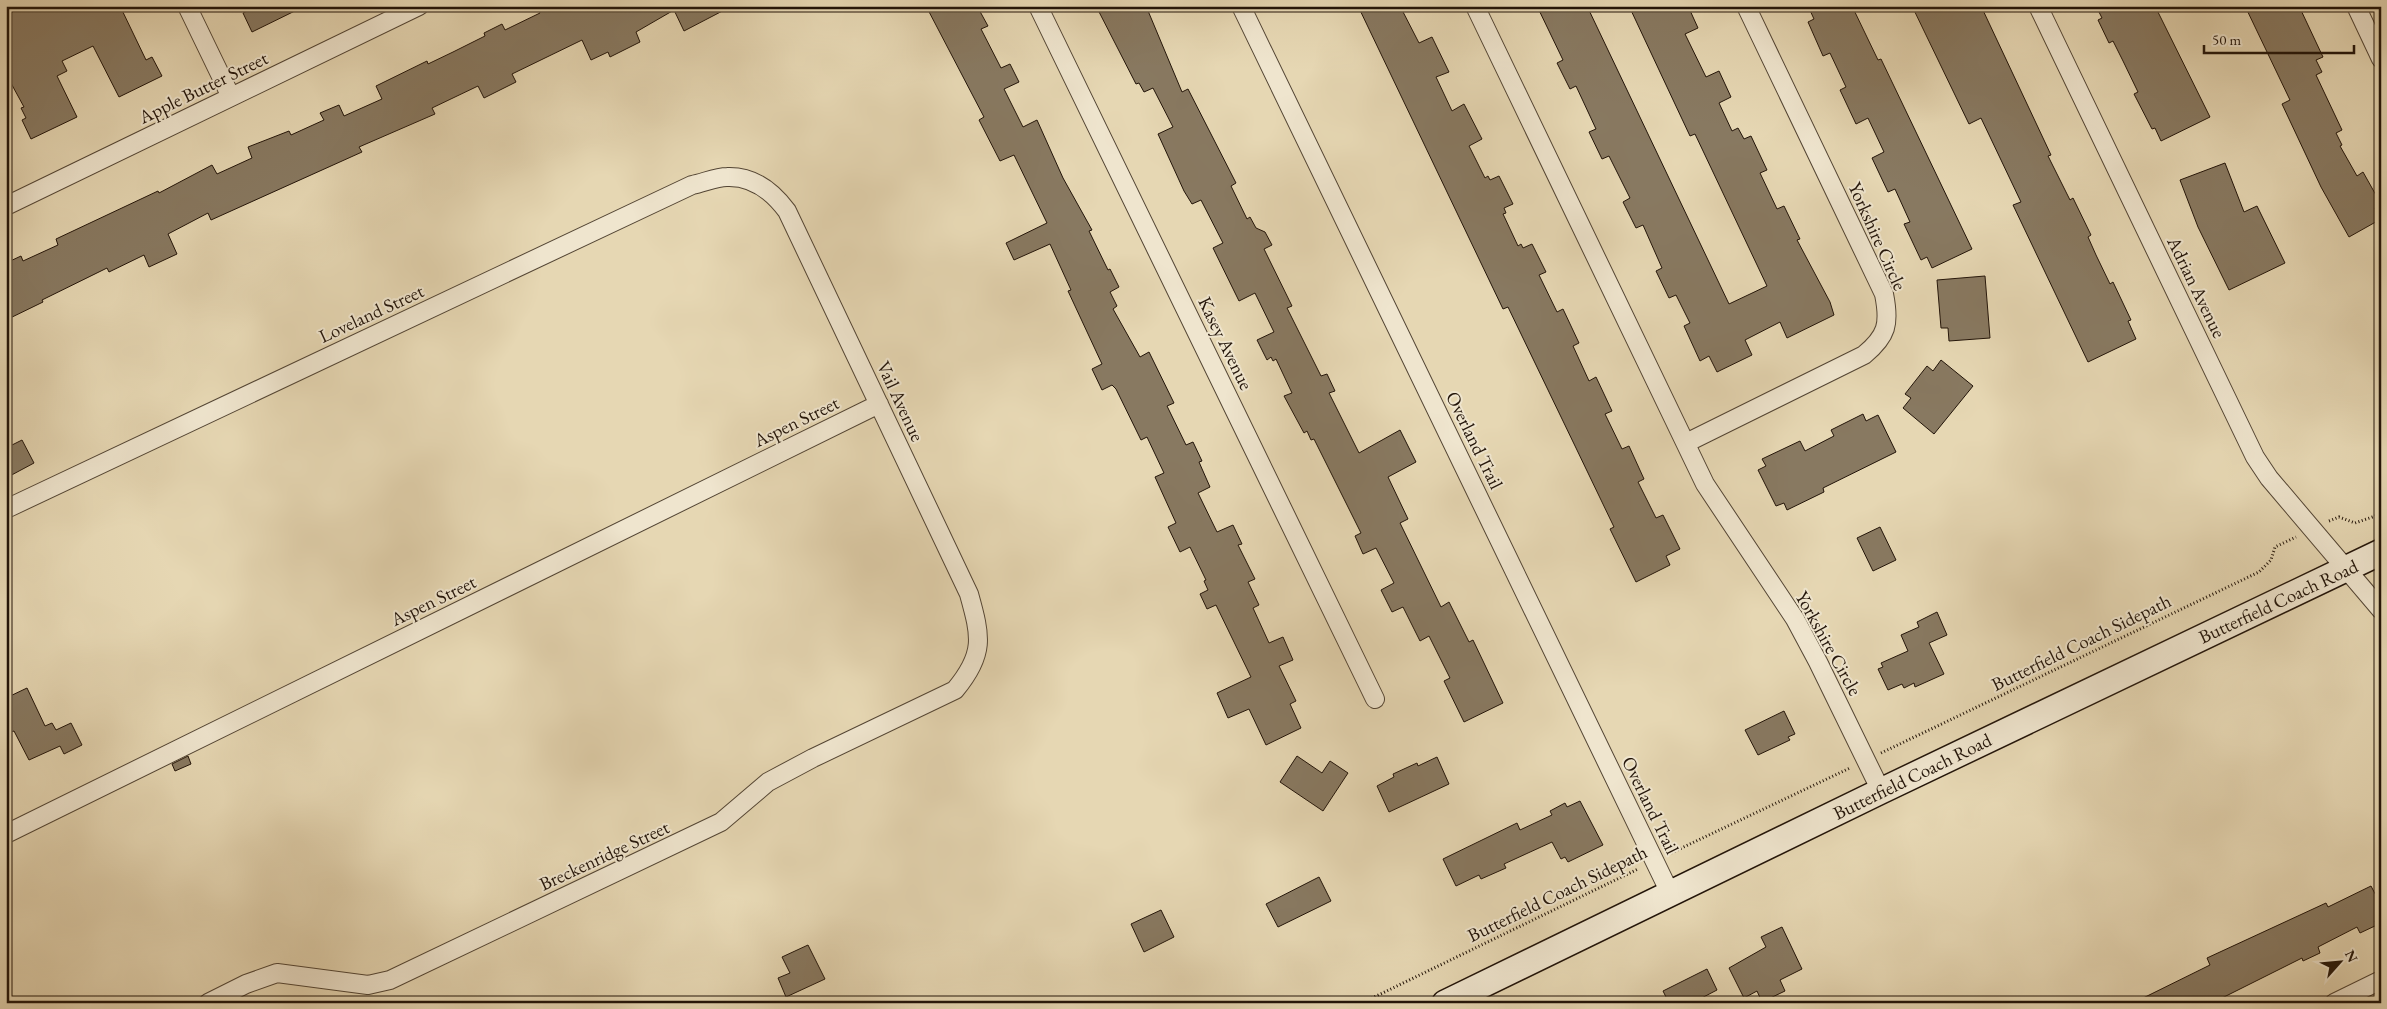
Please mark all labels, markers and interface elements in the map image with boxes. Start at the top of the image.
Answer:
scale bar [2204,22,2354,54]
text: 50 m [2212,30,2241,49]
street label: Apple Butter Street [134,45,272,130]
street label: Yorkshire Circle [1843,178,1913,294]
street label: Adrian Avenue [2161,232,2232,342]
street label: Loveland Street [315,278,428,349]
street label: Kasey Avenue [1192,292,1259,394]
street label: Vail Avenue [871,357,930,445]
street label: Overland Trail [1440,387,1509,494]
street label: Aspen Street [748,390,843,453]
street label: Butterfield Coach Road [2194,553,2362,649]
street label: Aspen Street [385,569,480,632]
street label: Yorkshire Circle [1789,586,1868,700]
street label: Butterfield Coach Sidepath [1987,588,2175,697]
street label: Butterfield Coach Road [1829,727,1996,826]
street label: Overland Trail [1616,752,1685,859]
street label: Breckenridge Street [535,814,673,897]
street label: Butterfield Coach Sidepath [1463,839,1651,948]
north arrow [2314,936,2364,986]
text: N [2341,947,2362,966]

